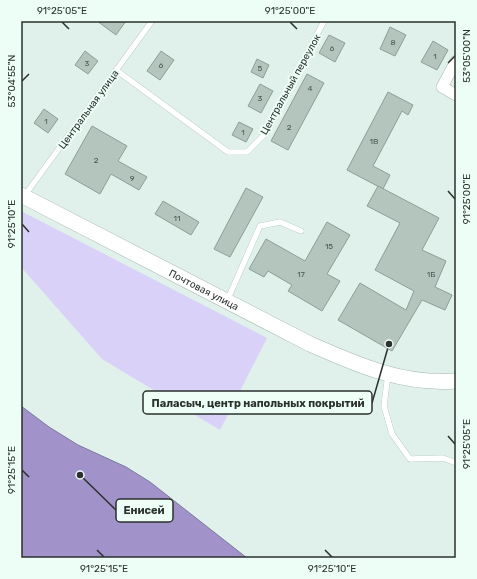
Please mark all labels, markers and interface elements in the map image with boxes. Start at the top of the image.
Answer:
text: 91°25'05"E [37,5,87,17]
text: 91°25'00"E [265,5,315,17]
text: 53°05'00"N [461,29,473,83]
street label: Центральный переулок [258,32,324,137]
house number: 8 [390,38,396,47]
house number: 6 [330,44,335,53]
house number: 1 [433,52,437,61]
text: 53°04'55"N [6,54,18,107]
house number: 3 [85,59,90,68]
house number: 6 [159,61,164,70]
house number: 5 [258,64,263,73]
street label: Центральная улица [56,68,121,151]
house number: 4 [308,84,313,93]
house number: 3 [258,94,263,103]
house number: 1 [44,117,48,126]
house number: 2 [287,123,292,132]
house number: 1 [241,128,245,137]
house number: 1В [370,137,378,146]
house number: 2 [94,156,99,165]
house number: 9 [130,174,135,183]
text: 91°25'00"E [461,174,473,224]
text: 91°25'10"E [6,200,18,248]
house number: 11 [174,214,180,223]
house number: 15 [325,242,333,251]
street label: Почтовая улица [167,267,241,313]
house number: 17 [297,270,305,279]
house number: 1Б [427,270,435,279]
callout: Паласыч, центр напольных покрытий [143,391,372,414]
text: Паласыч, центр напольных покрытий [151,397,365,410]
text: 91°25'05"E [461,419,473,469]
text: 91°25'15"E [6,446,18,494]
callout: Енисей [116,499,173,522]
text: Енисей [123,504,165,517]
text: 91°25'15"E [80,563,128,575]
text: 91°25'10"E [308,563,356,575]

